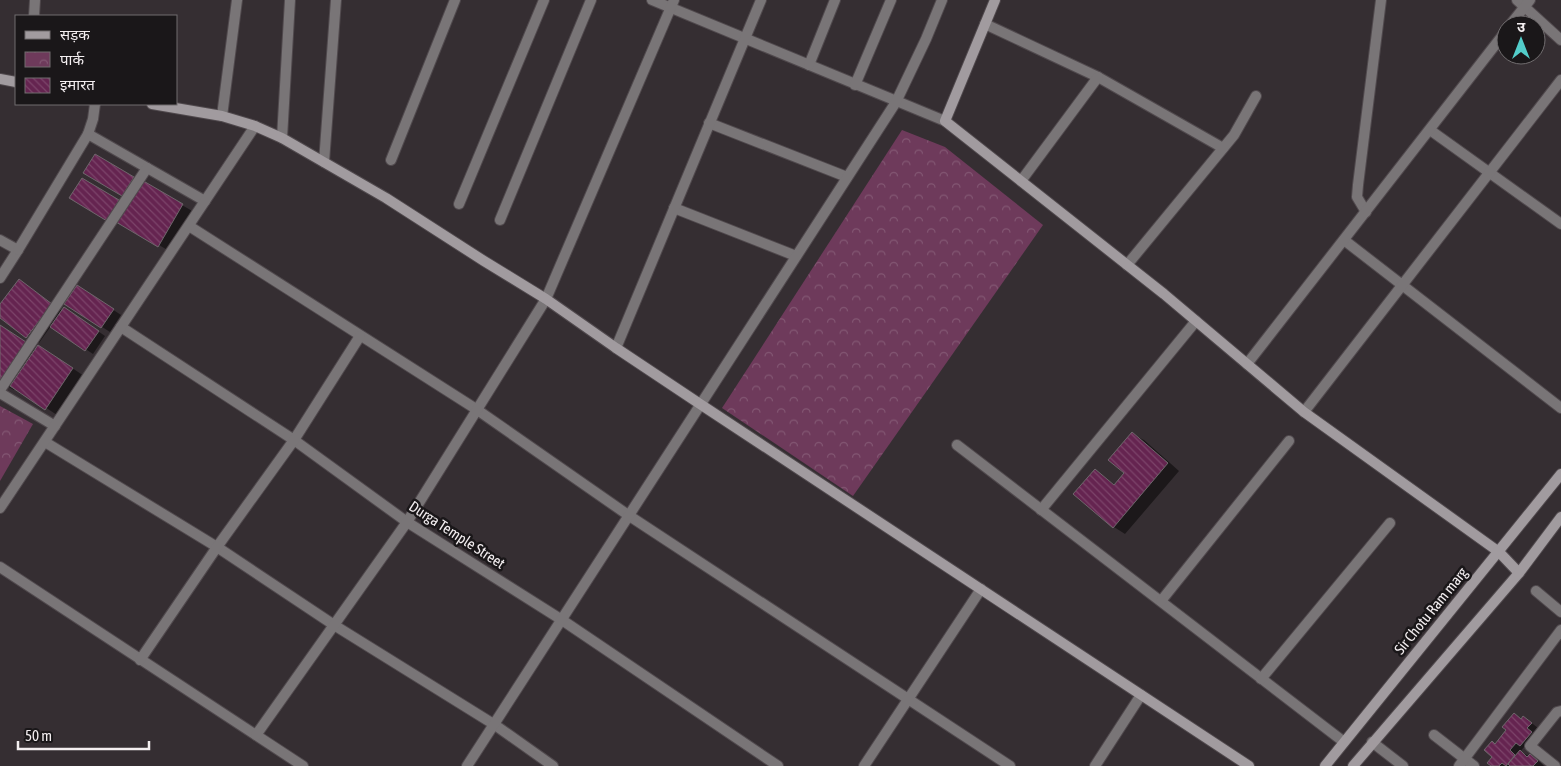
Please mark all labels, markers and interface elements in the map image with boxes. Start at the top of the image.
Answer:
legend [15,15,178,105]
north arrow [1496,15,1546,65]
text: उ [1517,19,1526,35]
text: सड़क [60,26,90,43]
text: पार्क [60,51,84,68]
text: इमारत [60,76,95,93]
street label: Durga Temple Street [406,497,508,572]
street label: Sir Chotu Ram marg [1391,564,1471,657]
scale bar [18,718,149,750]
text: 50 m [25,727,52,744]

